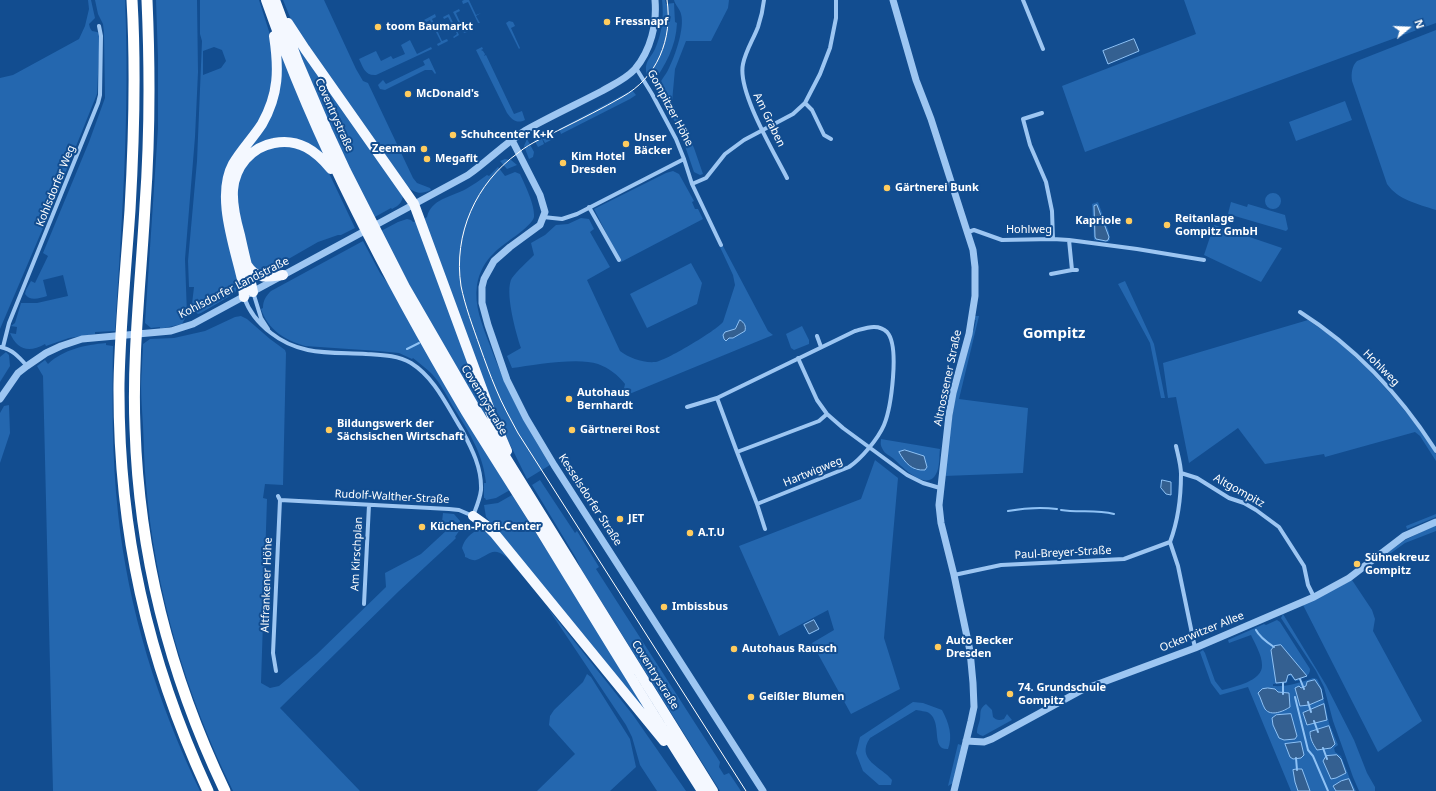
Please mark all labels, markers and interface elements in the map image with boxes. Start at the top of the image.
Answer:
north arrow [1388,8,1428,48]
place label: Fressnapf [615,15,668,29]
marker: Fressnapf [602,17,612,27]
text: N [1411,17,1428,31]
place label: toom Baumarkt [386,20,473,34]
marker: toom Baumarkt [373,22,383,32]
street label: Gompitzer Höhe [644,67,696,149]
street label: Coventrystraße [312,76,356,154]
place label: McDonald's [416,87,479,101]
marker: McDonald's [403,89,413,99]
street label: Am Graben [750,91,788,149]
place label: Schuhcenter K+K [461,128,554,142]
marker: Schuhcenter K+K [448,130,458,140]
place label: Unser Bäcker [634,131,672,157]
marker: Unser Bäcker [621,139,631,149]
place label: Zeeman [372,142,416,156]
street label: Kohlsdorfer Weg [34,143,78,229]
marker: Zeeman [419,144,429,154]
place label: Kim Hotel Dresden [571,150,625,176]
place label: Megafit [435,152,478,166]
marker: Megafit [422,154,432,164]
marker: Kim Hotel Dresden [558,158,568,168]
place label: Gärtnerei Bunk [895,181,979,195]
marker: Gärtnerei Bunk [882,183,892,193]
place label: Reitanlage Gompitz GmbH [1175,212,1258,238]
place label: Kapriole [1075,214,1121,228]
marker: Kapriole [1124,216,1134,226]
marker: Reitanlage Gompitz GmbH [1162,220,1172,230]
street label: Hohlweg [1006,223,1052,237]
street label: Kohlsdorfer Landstraße [177,254,291,322]
district label: Gompitz [1023,325,1085,343]
street label: Altnossener Straße [931,329,965,427]
street label: Hohlweg [1360,347,1402,389]
street label: Coventrystraße [458,363,510,437]
place label: Autohaus Bernhardt [577,386,633,412]
marker: Autohaus Bernhardt [564,394,574,404]
place label: Bildungswerk der Sächsischen Wirtschaft [337,417,464,443]
place label: Gärtnerei Rost [580,423,660,437]
marker: Bildungswerk der Sächsischen Wirtschaft [324,425,334,435]
marker: Gärtnerei Rost [567,425,577,435]
street label: Kesselsdorfer Straße [555,452,625,548]
street label: Hartwigweg [781,454,845,490]
street label: Altgompitz [1211,472,1267,510]
street label: Rudolf-Walther-Straße [334,487,450,507]
place label: JET [628,512,644,526]
marker: JET [615,514,625,524]
street label: Am Kirschplan [348,517,366,591]
place label: Küchen-Profi-Center [430,520,541,534]
marker: Küchen-Profi-Center [417,522,427,532]
place label: A.T.U [698,526,725,540]
marker: A.T.U [685,528,695,538]
street label: Altfrankener Höhe [259,537,275,633]
street label: Paul-Breyer-Straße [1014,544,1112,562]
place label: Sühnekreuz Gompitz [1365,551,1430,577]
marker: Sühnekreuz Gompitz [1352,559,1362,569]
place label: Imbissbus [672,600,728,614]
marker: Imbissbus [659,602,669,612]
street label: Ockerwitzer Allee [1158,609,1246,655]
place label: Auto Becker Dresden [946,634,1013,660]
street label: Coventrystraße [628,638,682,712]
place label: Autohaus Rausch [742,642,837,656]
marker: Auto Becker Dresden [933,642,943,652]
marker: Autohaus Rausch [729,644,739,654]
place label: 74. Grundschule Gompitz [1018,681,1106,707]
marker: 74. Grundschule Gompitz [1005,689,1015,699]
place label: Geißler Blumen [759,690,844,704]
marker: Geißler Blumen [746,692,756,702]

